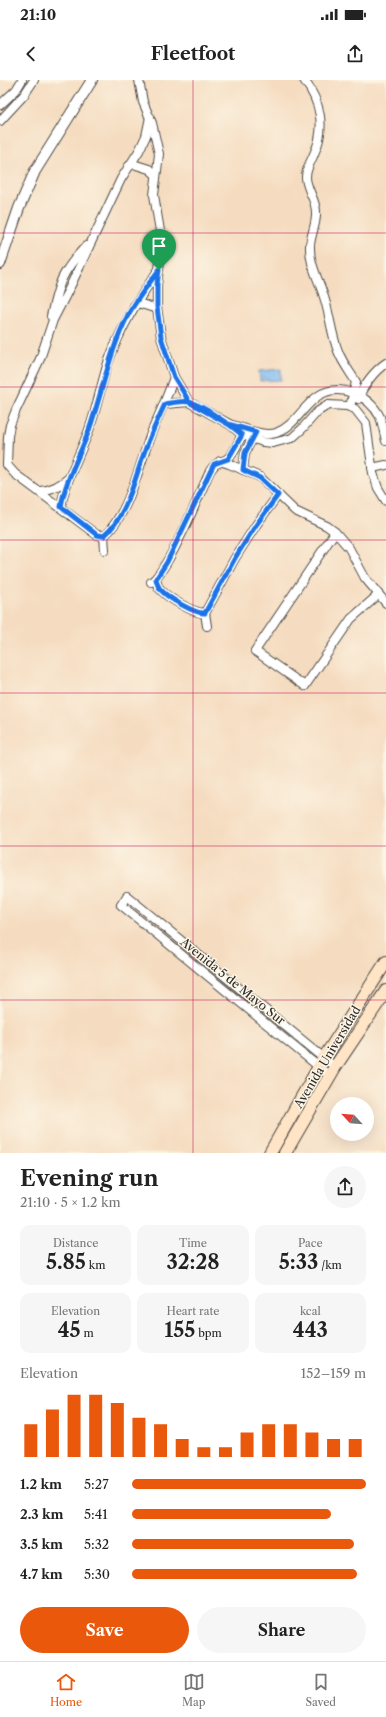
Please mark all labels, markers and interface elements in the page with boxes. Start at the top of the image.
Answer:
text: 21:10 [20,5,56,24]
icon: back [20,43,42,65]
text: Fleetfoot [151,43,235,65]
icon: share [344,43,366,65]
pin [142,229,176,270]
icon: arrive [148,235,170,257]
street label: Avenida 5 de Mayo Sur [177,933,288,1028]
street label: Avenida Universidad [290,1003,364,1112]
north arrow [330,1097,374,1141]
map controls [330,1097,374,1141]
text: Evening run [20,1165,159,1192]
button: share [324,1166,366,1208]
text: 21:10 · 5 × 1.2 km [20,1194,121,1210]
text: Distance [53,1236,98,1250]
text: Time [179,1236,207,1250]
text: Pace [298,1236,323,1250]
text: 5.85 [46,1250,86,1274]
text: 32:28 [166,1250,220,1274]
text: 5:33 [279,1250,318,1274]
text: km [86,1258,105,1272]
text: /km [318,1258,342,1272]
text: Elevation [51,1304,100,1318]
text: Heart rate [166,1304,220,1318]
text: kcal [300,1304,321,1318]
text: 45 [58,1318,81,1342]
text: 155 [164,1318,195,1342]
text: 443 [293,1318,328,1342]
text: m [81,1326,94,1340]
text: bpm [195,1326,222,1340]
text: Elevation [20,1365,78,1381]
text: 152–159 m [301,1365,366,1381]
text: 1.2 km [20,1476,62,1492]
text: 5:27 [84,1476,109,1492]
text: 2.3 km [20,1506,63,1522]
text: 5:41 [84,1506,108,1522]
text: 3.5 km [20,1536,63,1552]
text: 5:32 [84,1536,109,1552]
text: 4.7 km [20,1566,63,1582]
text: 5:30 [84,1566,110,1582]
button: Save [20,1607,189,1653]
button: Share [197,1607,366,1653]
tab: Home [50,1671,82,1709]
tab: Map [182,1671,206,1709]
tab: Saved [305,1671,336,1709]

